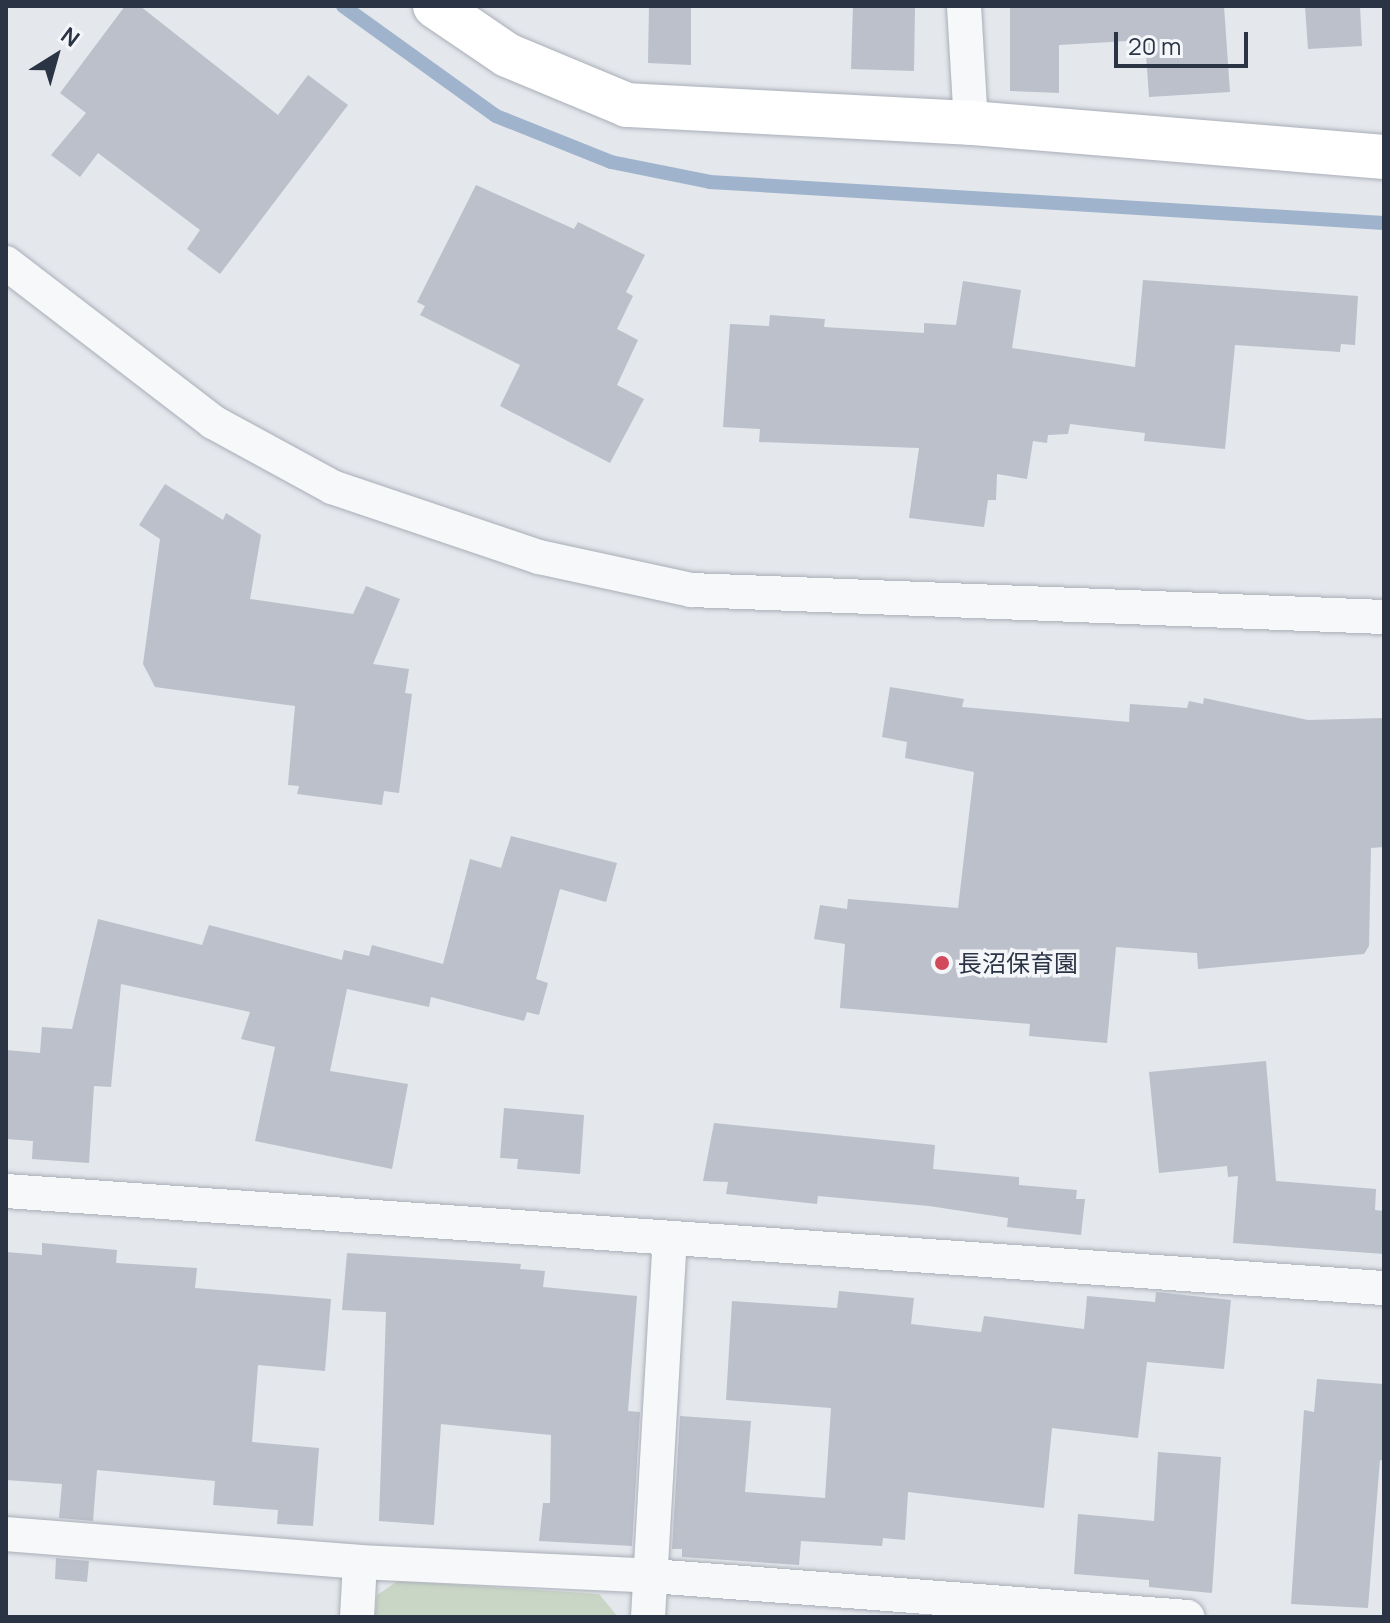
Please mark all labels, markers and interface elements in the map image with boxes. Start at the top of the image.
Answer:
north arrow [16,16,96,96]
scale bar [1118,16,1252,66]
text: N [55,20,86,54]
text: 20 m [1128,29,1181,62]
place label: 長沼保育園 [958,949,1078,977]
marker: 長沼保育園 [933,954,951,972]

